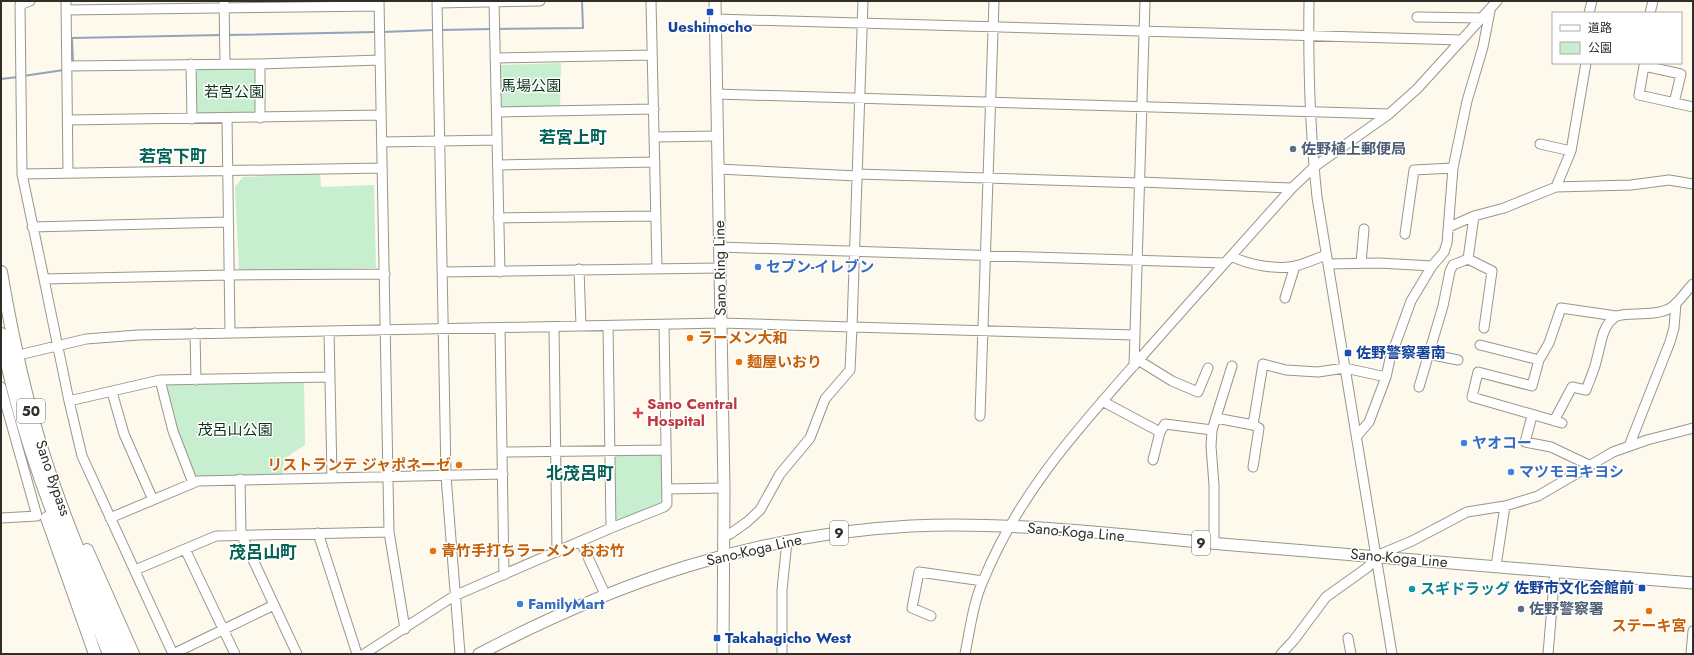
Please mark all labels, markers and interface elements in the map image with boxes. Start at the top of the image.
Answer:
marker: Ueshimocho [705,7,715,17]
legend [1552,12,1682,64]
place label: Ueshimocho [668,16,752,38]
text: 道路 [1588,19,1612,37]
text: 公園 [1588,39,1612,57]
park label: 馬場公園 [501,75,561,97]
park label: 若宮公園 [204,81,264,103]
district label: 若宮上町 [539,125,607,149]
place label: 佐野植上郵便局 [1301,138,1406,160]
district label: 若宮下町 [139,144,207,168]
marker: 佐野植上郵便局 [1288,144,1298,154]
street label: Sano Ring Line [708,220,732,316]
place label: セブン-イレブン [766,256,874,278]
marker: セブン-イレブン [753,262,763,272]
place label: ラーメン大和 [698,327,787,349]
marker: ラーメン大和 [685,333,695,343]
place label: 佐野警察署南 [1356,342,1446,364]
marker: 佐野警察署南 [1343,348,1353,358]
place label: 麺屋いおり [747,351,822,373]
marker: 麺屋いおり [734,357,744,367]
place label: Sano Central Hospital [647,393,737,432]
road number: 50 [17,399,45,423]
marker: Sano Central Hospital [632,407,644,419]
park label: 茂呂山公園 [197,419,273,441]
place label: ヤオコー [1472,432,1532,454]
street label: Sano Bypass [30,437,76,519]
marker: ヤオコー [1459,438,1469,448]
place label: リストランテ ジャポネーゼ [267,454,451,476]
marker: リストランテ ジャポネーゼ [454,460,464,470]
district label: 北茂呂町 [546,461,614,485]
place label: マツモヨキヨシ [1519,461,1624,483]
marker: マツモヨキヨシ [1506,467,1516,477]
street label: Sano-Koga Line [1027,517,1126,547]
road number: 9 [830,521,848,545]
street label: Sano-Koga Line [704,528,804,572]
road number: 9 [1192,531,1210,555]
district label: 茂呂山町 [229,540,297,564]
place label: 青竹手打ちラーメン おお竹 [441,540,625,562]
street label: Sano-Koga Line [1350,543,1449,573]
marker: 青竹手打ちラーメン おお竹 [428,546,438,556]
place label: 佐野市文化会館前 [1514,577,1634,599]
place label: スギドラッグ [1420,578,1510,600]
marker: 佐野市文化会館前 [1637,583,1647,593]
marker: スギドラッグ [1407,584,1417,594]
place label: FamilyMart [528,593,605,615]
place label: 佐野警察署 [1529,598,1604,620]
marker: FamilyMart [515,599,525,609]
marker: 佐野警察署 [1516,604,1526,614]
marker: ステーキ宮 [1644,606,1654,616]
place label: ステーキ宮 [1611,615,1687,637]
place label: Takahagicho West [725,627,851,649]
marker: Takahagicho West [712,633,722,643]

